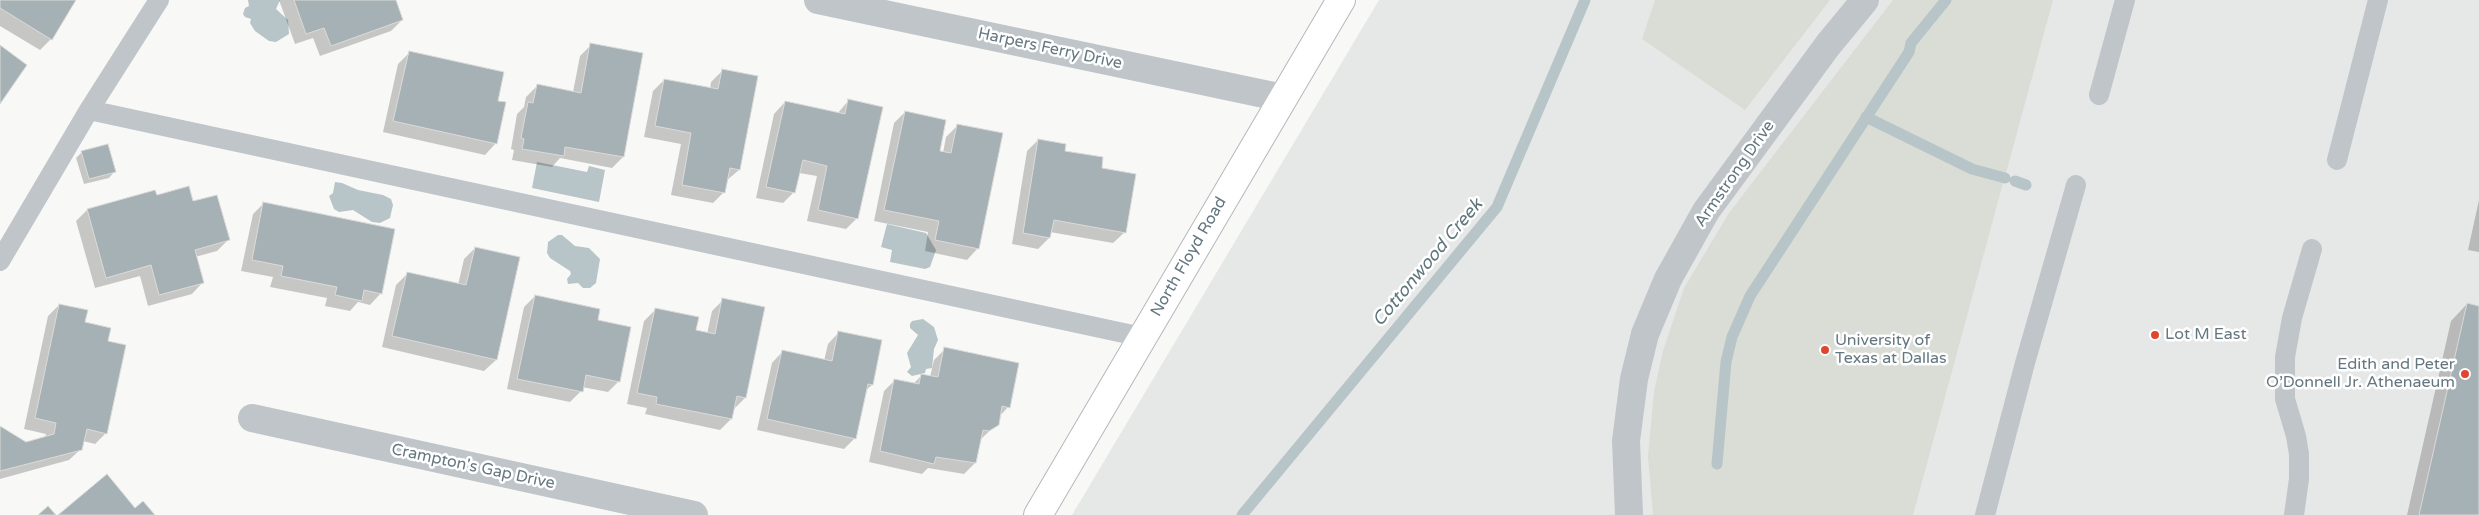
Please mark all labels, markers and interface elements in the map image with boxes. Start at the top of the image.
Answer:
street label: Harpers Ferry Drive [976,24,1124,74]
street label: Armstrong Drive [1691,117,1779,231]
street label: North Floyd Road [1147,194,1231,320]
water label: Cottonwood Creek [1368,195,1488,331]
place label: Lot M East [2165,325,2247,345]
marker: Lot M East [2149,329,2161,341]
place label: University of Texas at Dallas [1835,331,1947,369]
marker: University of Texas at Dallas [1819,344,1831,356]
place label: Edith and Peter O’Donnell Jr. Athenaeum [2266,355,2455,393]
marker: Edith and Peter O’Donnell Jr. Athenaeum [2459,368,2471,380]
street label: Crampton's Gap Drive [390,440,556,494]

